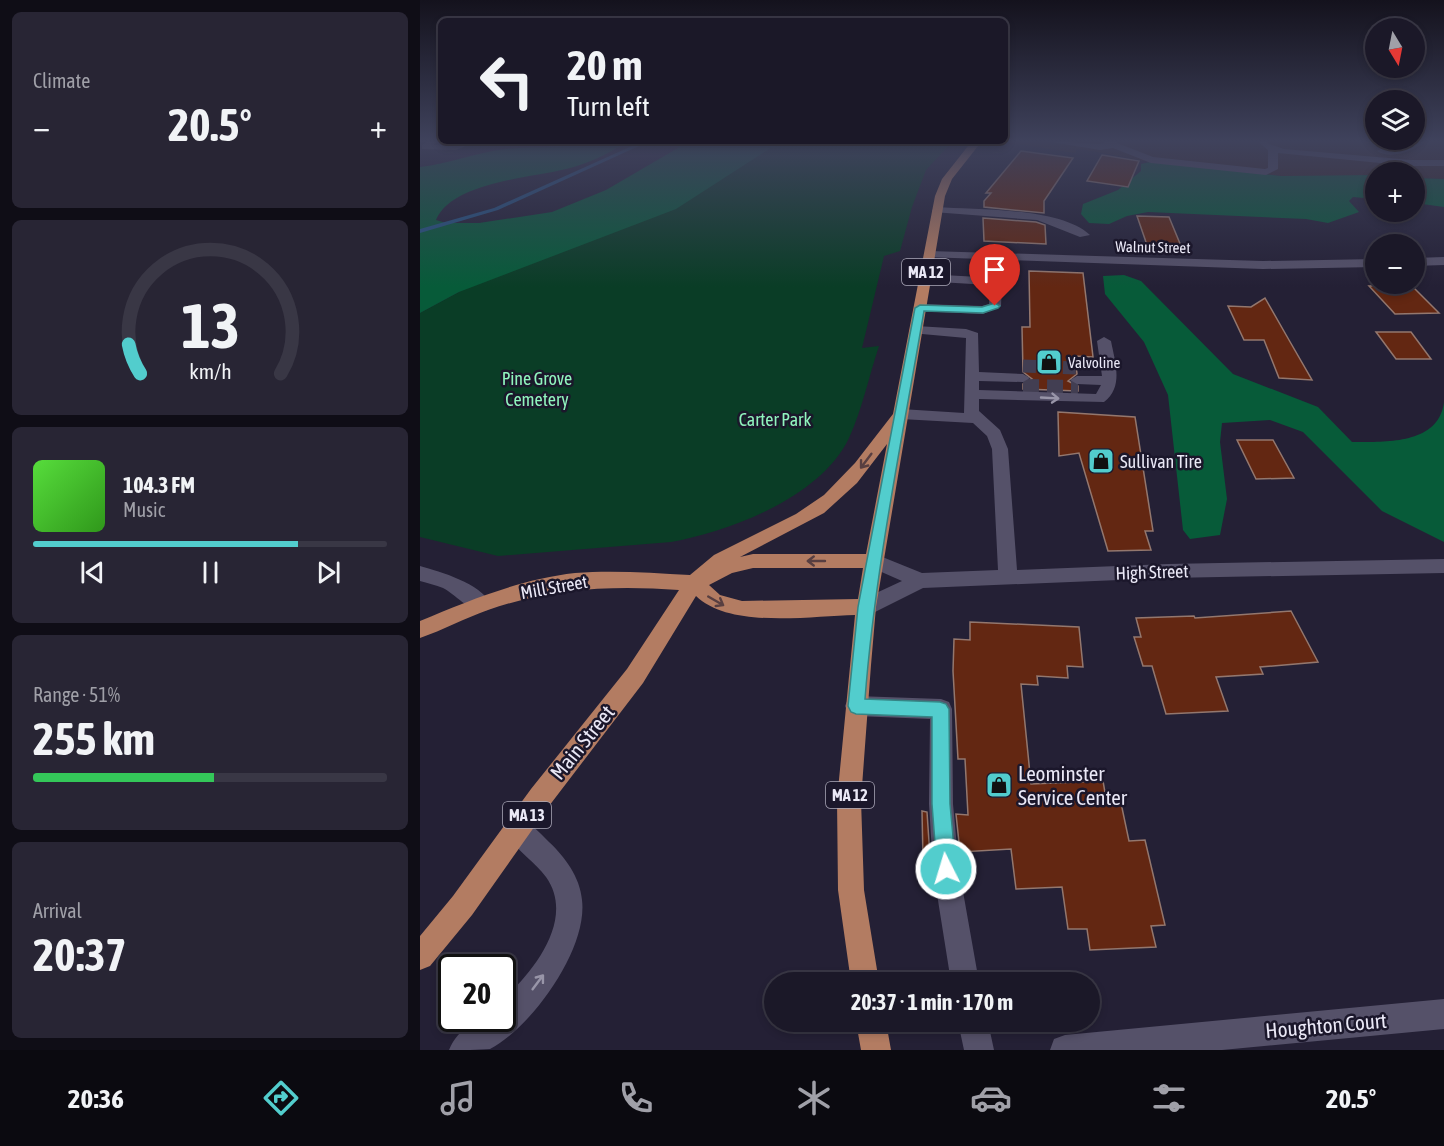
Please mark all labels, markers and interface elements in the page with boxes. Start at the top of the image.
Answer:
north arrow [1365,18,1425,78]
map controls [1365,18,1425,294]
text: 20 m [567,41,642,89]
icon: left [468,42,546,120]
text: Climate [33,69,90,92]
button: layers [1365,90,1425,150]
text: Turn left [567,91,650,122]
text: 20.5° [168,99,252,151]
text: − [33,107,50,145]
text: + [370,107,387,145]
button: + [1365,162,1425,222]
button: − [1365,234,1425,294]
street label: Walnut Street [1115,238,1191,256]
pin [969,244,1020,306]
icon: arrive [978,253,1011,286]
road number: MA 12 [902,259,950,285]
text: 13 [181,291,239,362]
shop icon: Valvoline [1034,347,1064,377]
place label: Valvoline [1068,354,1120,371]
text: km/h [189,360,231,385]
park label: Pine Grove Cemetery [502,368,572,410]
one-way arrow [1040,392,1060,403]
park label: Carter Park [739,409,811,430]
shop icon: Sullivan Tire [1086,446,1116,476]
place label: Sullivan Tire [1120,451,1202,472]
one-way arrow [860,453,873,469]
text: 104.3 FM [123,472,195,498]
text: Music [123,498,165,521]
one-way arrow [807,555,827,567]
icon: previous [76,556,109,589]
icon: pause [194,556,227,589]
icon: next [312,556,345,589]
street label: High Street [1115,560,1189,584]
street label: Mill Street [519,571,589,603]
one-way arrow [707,595,724,607]
text: Range · 51% [33,683,120,706]
street label: Main Street [545,700,619,784]
text: 255 km [33,713,155,765]
place label: Leominster Service Center [1018,761,1128,809]
shop icon: Leominster Service Center [984,770,1014,800]
road number: MA 12 [826,782,874,808]
road number: MA 13 [503,802,551,828]
position arrow [914,837,978,901]
text: Arrival [33,899,82,922]
text: 20:37 [33,929,127,981]
speed limit sign: 20 [438,954,516,1032]
one-way arrow [531,974,544,990]
text: 20:37 · 1 min · 170 m [851,989,1013,1015]
street label: Houghton Court [1264,1008,1388,1042]
icon: directions [260,1077,302,1119]
icon: music [437,1077,479,1119]
icon: phone [615,1077,657,1119]
icon: climate [793,1077,835,1119]
icon: car [970,1077,1012,1119]
icon: filters [1148,1077,1190,1119]
text: 20:36 [68,1083,124,1114]
text: 20.5° [1326,1083,1376,1114]

